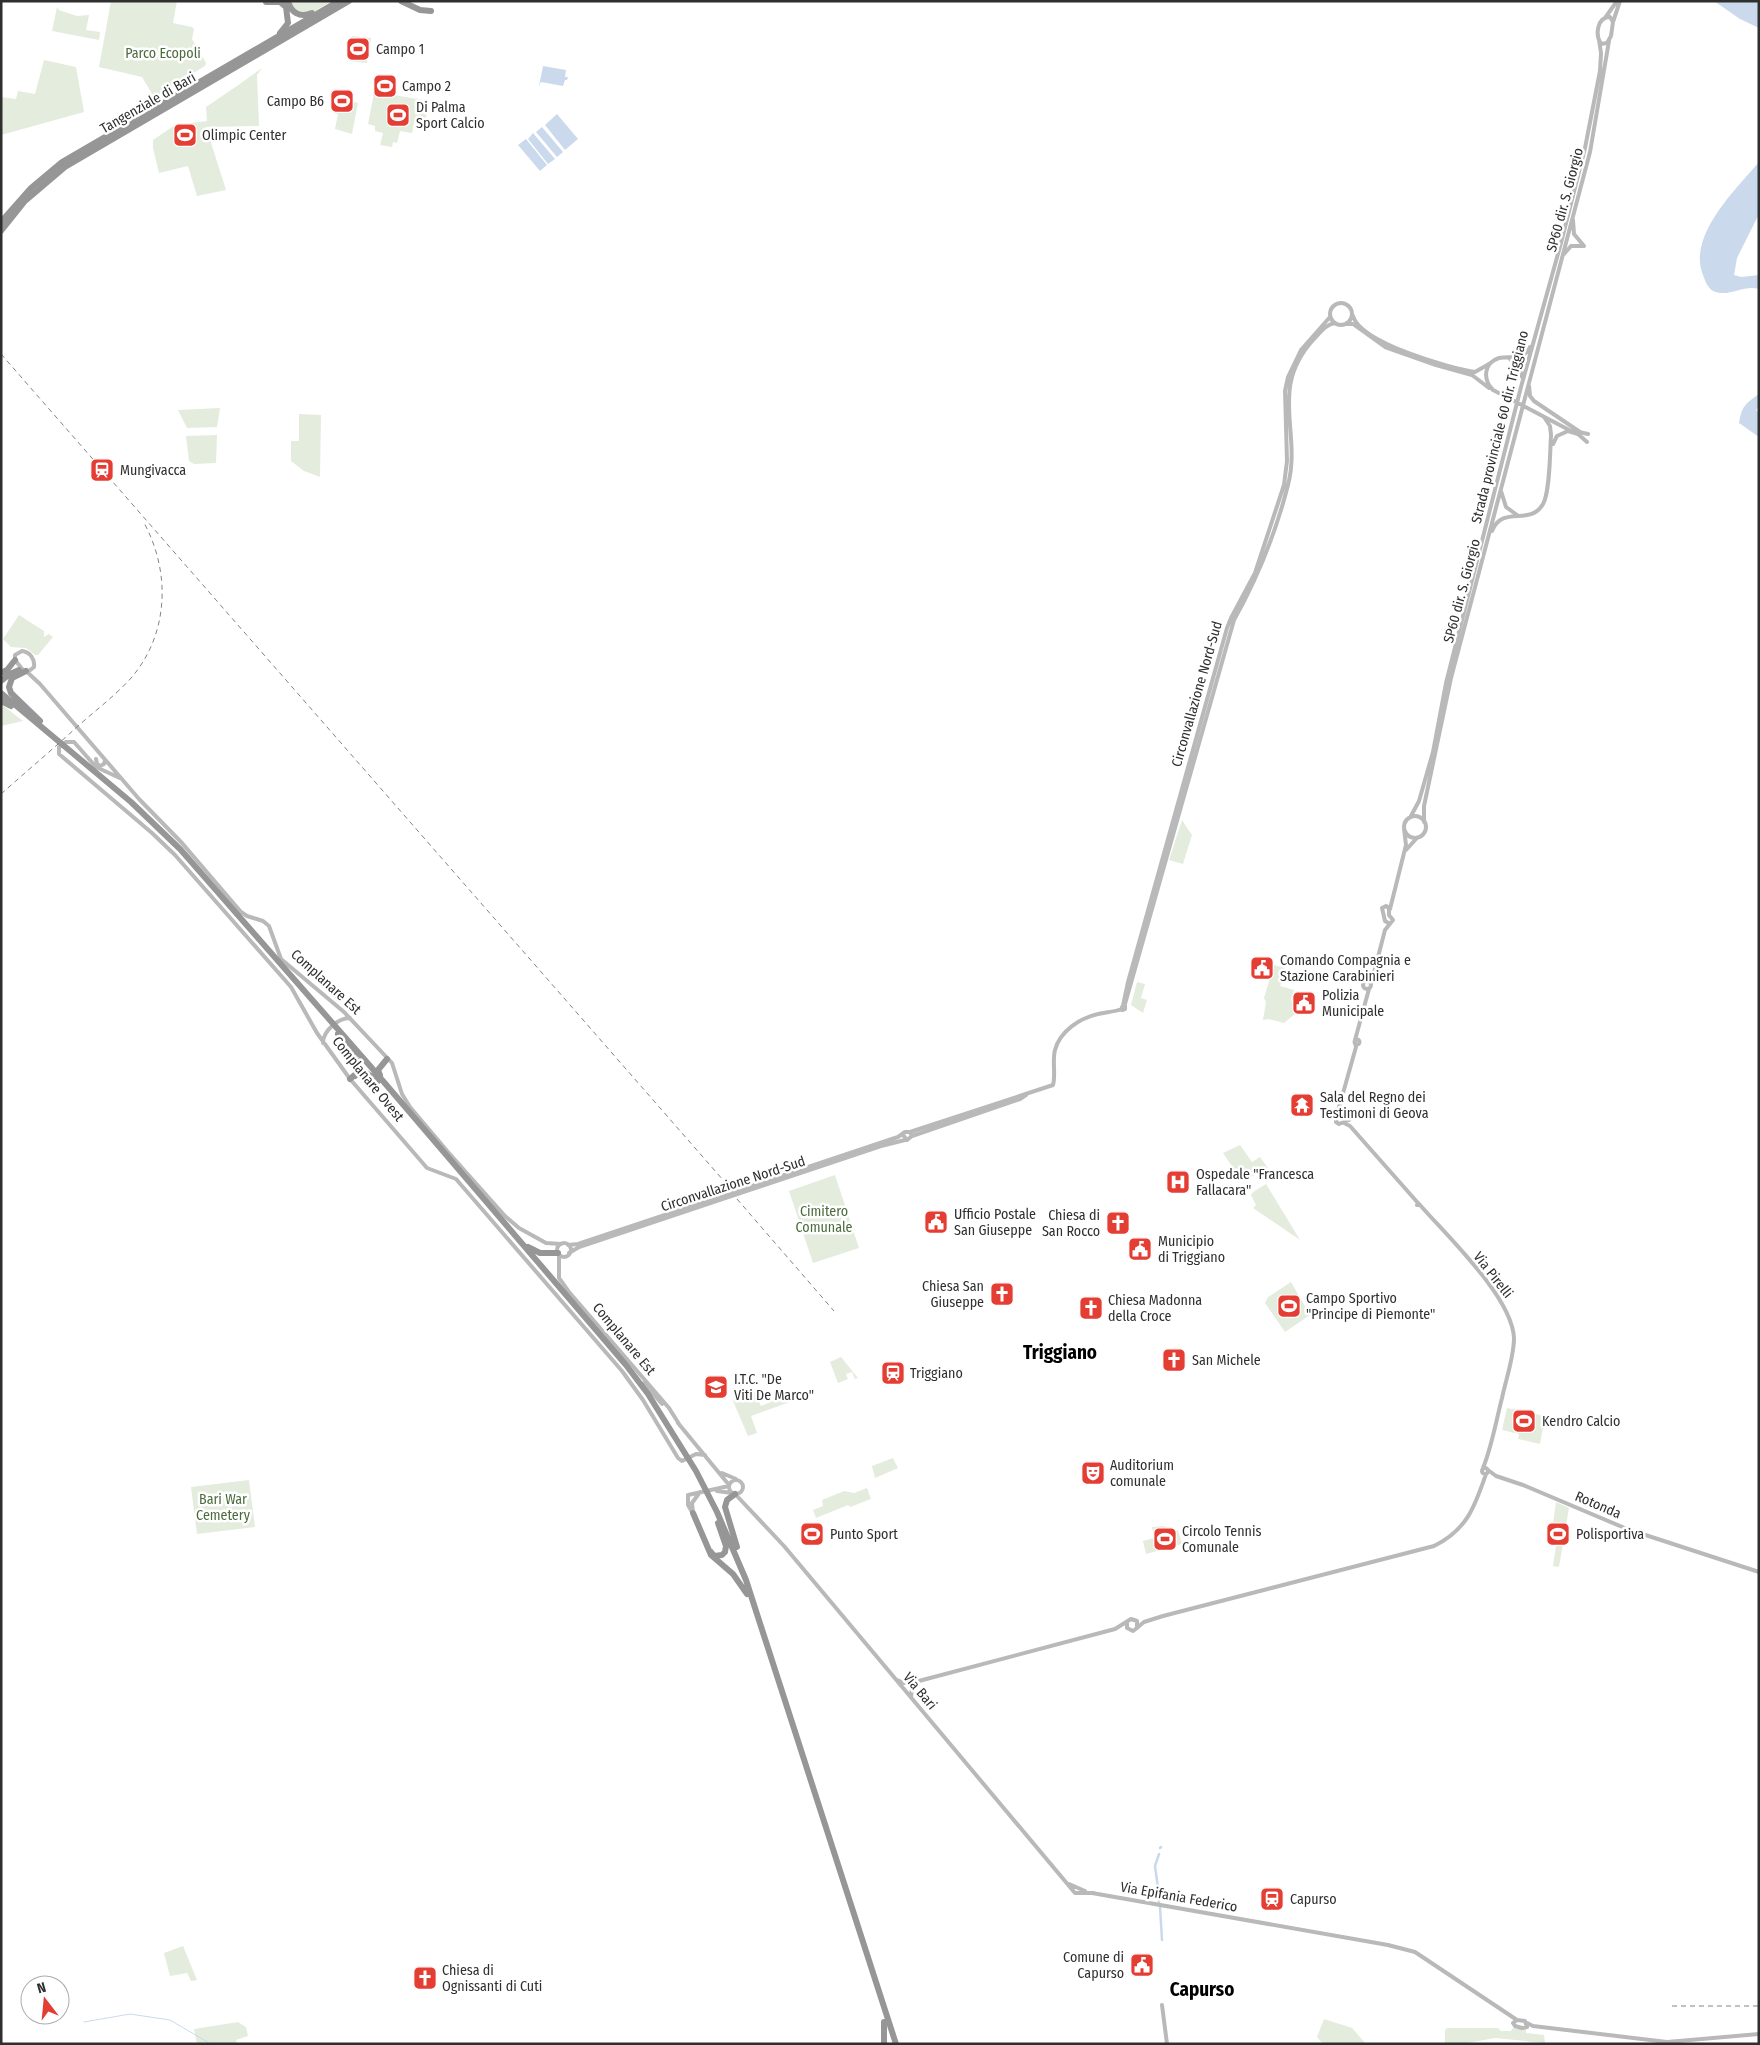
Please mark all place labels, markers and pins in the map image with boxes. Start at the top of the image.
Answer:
sports icon: Campo 1 [345,36,371,62]
place label: Campo 1 [376,41,424,58]
sports icon: Campo 2 [372,73,398,99]
place label: Campo 2 [402,78,451,95]
sports icon: Campo B6 [329,88,355,114]
place label: Campo B6 [267,93,324,110]
place label: Di Palma Sport Calcio [416,99,485,132]
sports icon: Di Palma Sport Calcio [385,102,411,128]
sports icon: Olimpic Center [172,122,198,148]
place label: Olimpic Center [202,127,286,144]
station icon: Mungivacca [89,457,115,483]
place label: Mungivacca [120,462,186,479]
place label: Comando Compagnia e Stazione Carabinieri [1280,952,1411,985]
public building icon: Comando Compagnia e Stazione Carabinieri [1249,955,1275,981]
place label: Polizia Municipale [1322,987,1384,1020]
public building icon: Polizia Municipale [1291,990,1317,1016]
place label: Sala del Regno dei Testimoni di Geova [1320,1089,1429,1122]
temple icon: Sala del Regno dei Testimoni di Geova [1289,1092,1315,1118]
place label: Ospedale "Francesca Fallacara" [1196,1166,1314,1199]
hospital icon: Ospedale "Francesca Fallacara" [1165,1169,1191,1195]
place label: Ufficio Postale San Giuseppe [954,1206,1036,1239]
place label: Chiesa di San Rocco [1042,1207,1100,1240]
public building icon: Ufficio Postale San Giuseppe [923,1209,949,1235]
church icon: Chiesa di San Rocco [1105,1210,1131,1236]
place label: Municipio di Triggiano [1158,1233,1225,1266]
public building icon: Municipio di Triggiano [1127,1236,1153,1262]
place label: Chiesa San Giuseppe [922,1278,984,1311]
church icon: Chiesa San Giuseppe [989,1281,1015,1307]
place label: Campo Sportivo "Principe di Piemonte" [1306,1290,1435,1323]
place label: Chiesa Madonna della Croce [1108,1292,1202,1325]
sports icon: Campo Sportivo "Principe di Piemonte" [1276,1293,1302,1319]
church icon: Chiesa Madonna della Croce [1078,1295,1104,1321]
church icon: San Michele [1161,1347,1187,1373]
place label: San Michele [1192,1352,1261,1369]
station icon: Triggiano [880,1360,906,1386]
place label: Triggiano [910,1365,963,1382]
place label: I.T.C. "De Viti De Marco" [734,1371,814,1404]
school or university icon: I.T.C. "De Viti De Marco" [703,1374,729,1400]
sports icon: Kendro Calcio [1511,1408,1537,1434]
place label: Kendro Calcio [1542,1413,1620,1430]
place label: Auditorium comunale [1110,1457,1174,1490]
theatre icon: Auditorium comunale [1080,1460,1106,1486]
sports icon: Punto Sport [799,1521,825,1547]
sports icon: Polisportiva [1545,1521,1571,1547]
place label: Circolo Tennis Comunale [1182,1523,1261,1556]
place label: Punto Sport [830,1526,898,1543]
sports icon: Circolo Tennis Comunale [1152,1526,1178,1552]
place label: Polisportiva [1576,1526,1644,1543]
station icon: Capurso [1259,1886,1285,1912]
place label: Capurso [1290,1891,1337,1908]
place label: Comune di Capurso [1063,1949,1124,1982]
public building icon: Comune di Capurso [1129,1952,1155,1978]
place label: Chiesa di Ognissanti di Cuti [442,1962,542,1995]
church icon: Chiesa di Ognissanti di Cuti [412,1965,438,1991]

